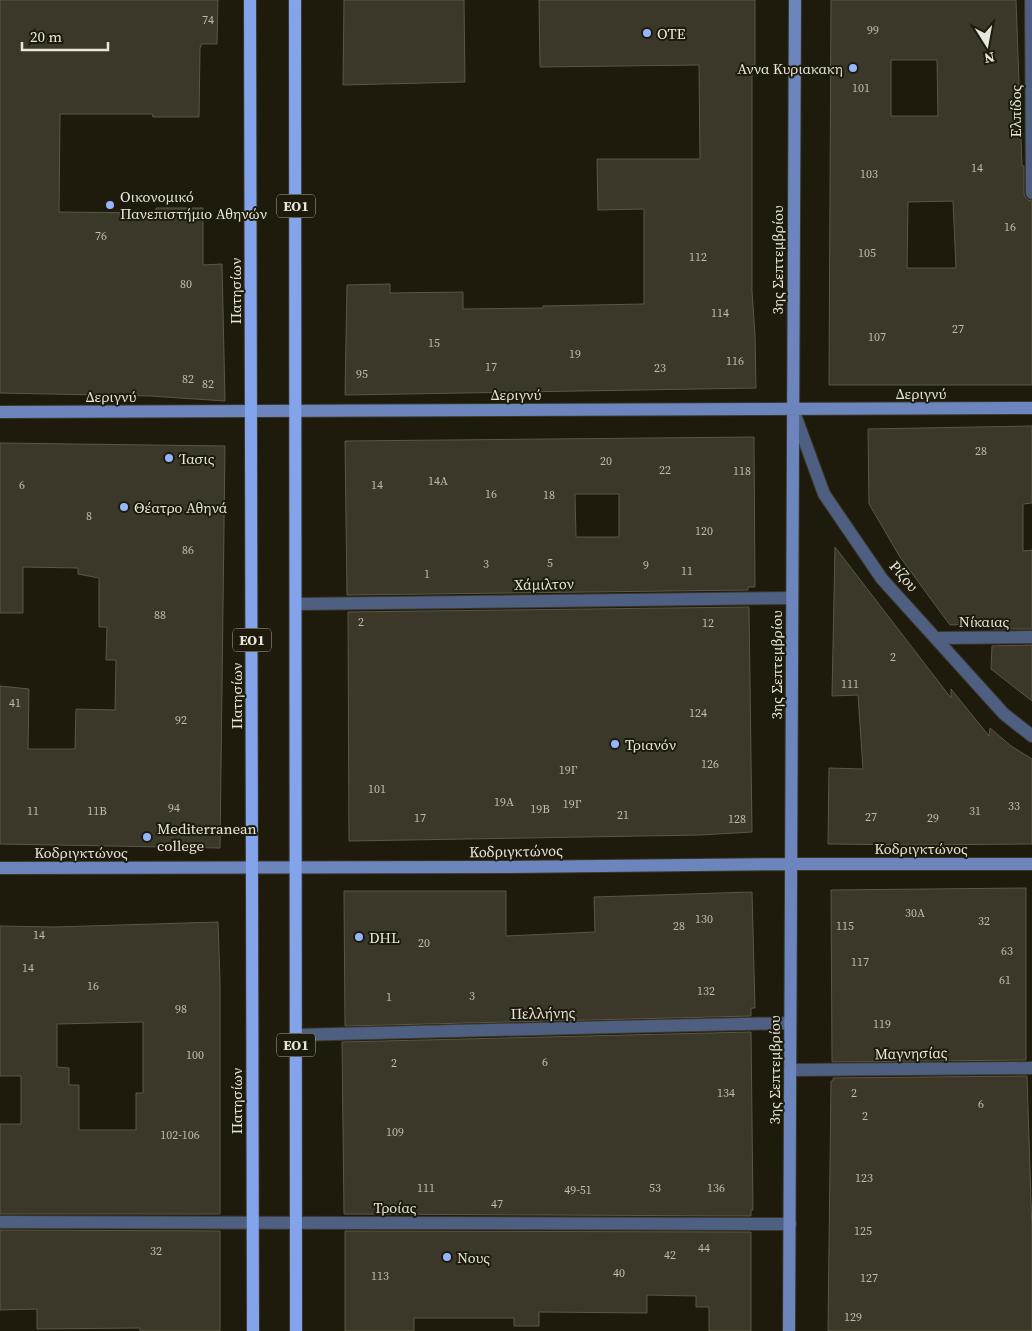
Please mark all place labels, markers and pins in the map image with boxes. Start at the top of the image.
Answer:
place label: ΟΤΕ [657,23,686,44]
marker: ΟΤΕ [641,27,653,39]
place label: Αννα Κυριακακη [737,58,843,79]
marker: Αννα Κυριακακη [847,62,859,74]
place label: Οικονομικό Πανεπιστήμιο Αθηνών [120,186,267,224]
marker: Οικονομικό Πανεπιστήμιο Αθηνών [104,199,116,211]
place label: Ίασις [178,448,215,469]
marker: Ίασις [163,452,175,464]
place label: Θέατρο Αθηνά [134,497,228,518]
marker: Θέατρο Αθηνά [118,501,130,513]
place label: Τριανόν [625,734,676,755]
marker: Τριανόν [609,738,621,750]
place label: Mediterranean college [157,818,257,856]
marker: Mediterranean college [141,831,153,843]
place label: DHL [369,927,400,948]
marker: DHL [353,931,365,943]
place label: Νους [457,1247,490,1268]
marker: Νους [441,1251,453,1263]

